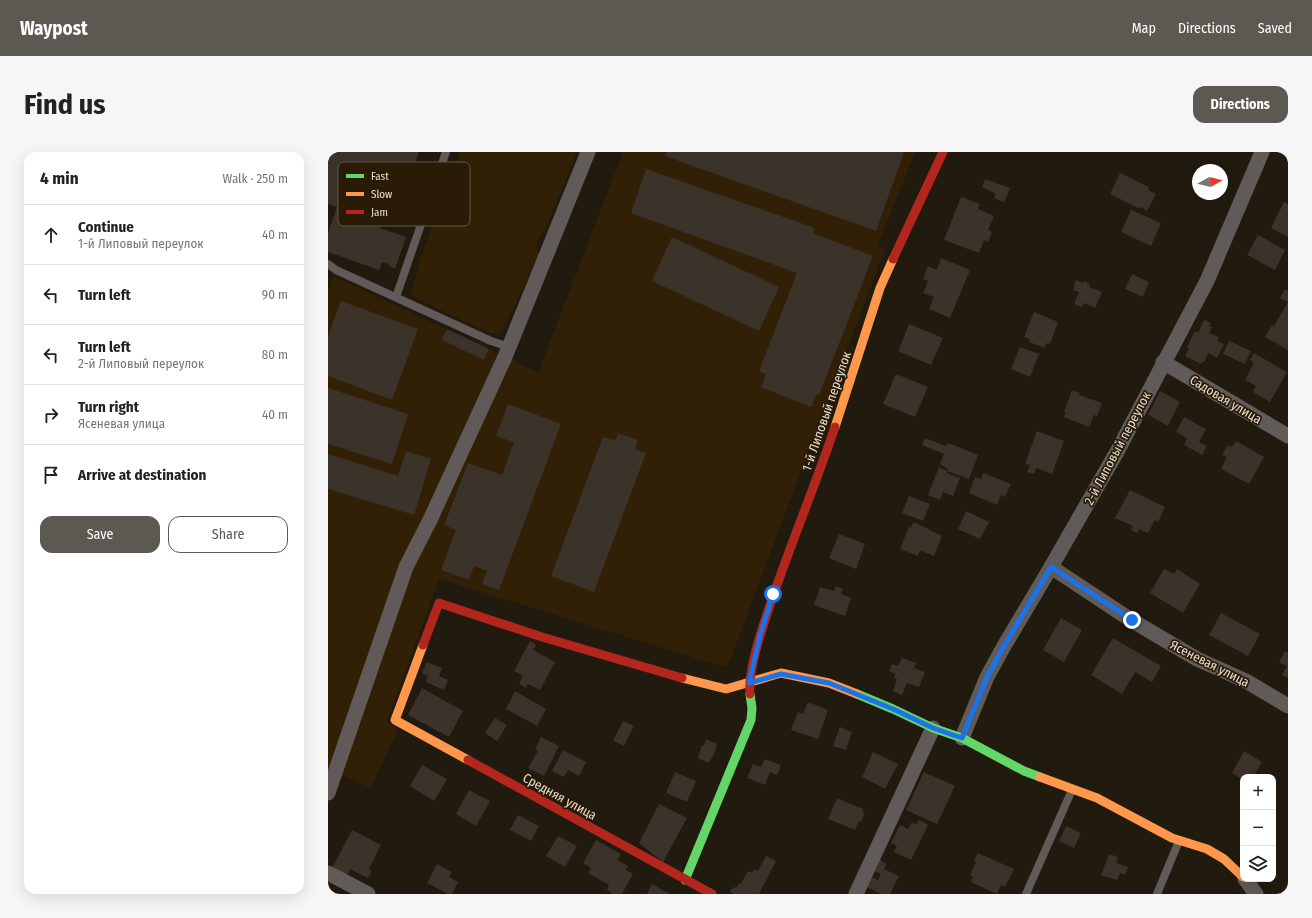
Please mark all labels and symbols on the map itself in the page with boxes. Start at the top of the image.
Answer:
legend [338,162,470,226]
north arrow [1192,164,1228,200]
text: Fast [371,170,389,183]
text: Slow [371,188,392,201]
text: Jam [371,206,388,219]
street label: 1-й Липовый переулок [799,349,854,473]
street label: Садовая улица [1187,372,1264,427]
street label: 2-й Липовый переулок [1081,389,1154,507]
route start [764,585,782,603]
route end [1123,611,1141,629]
street label: Ясеневая улица [1168,637,1252,690]
street label: Средняя улица [520,770,599,823]

